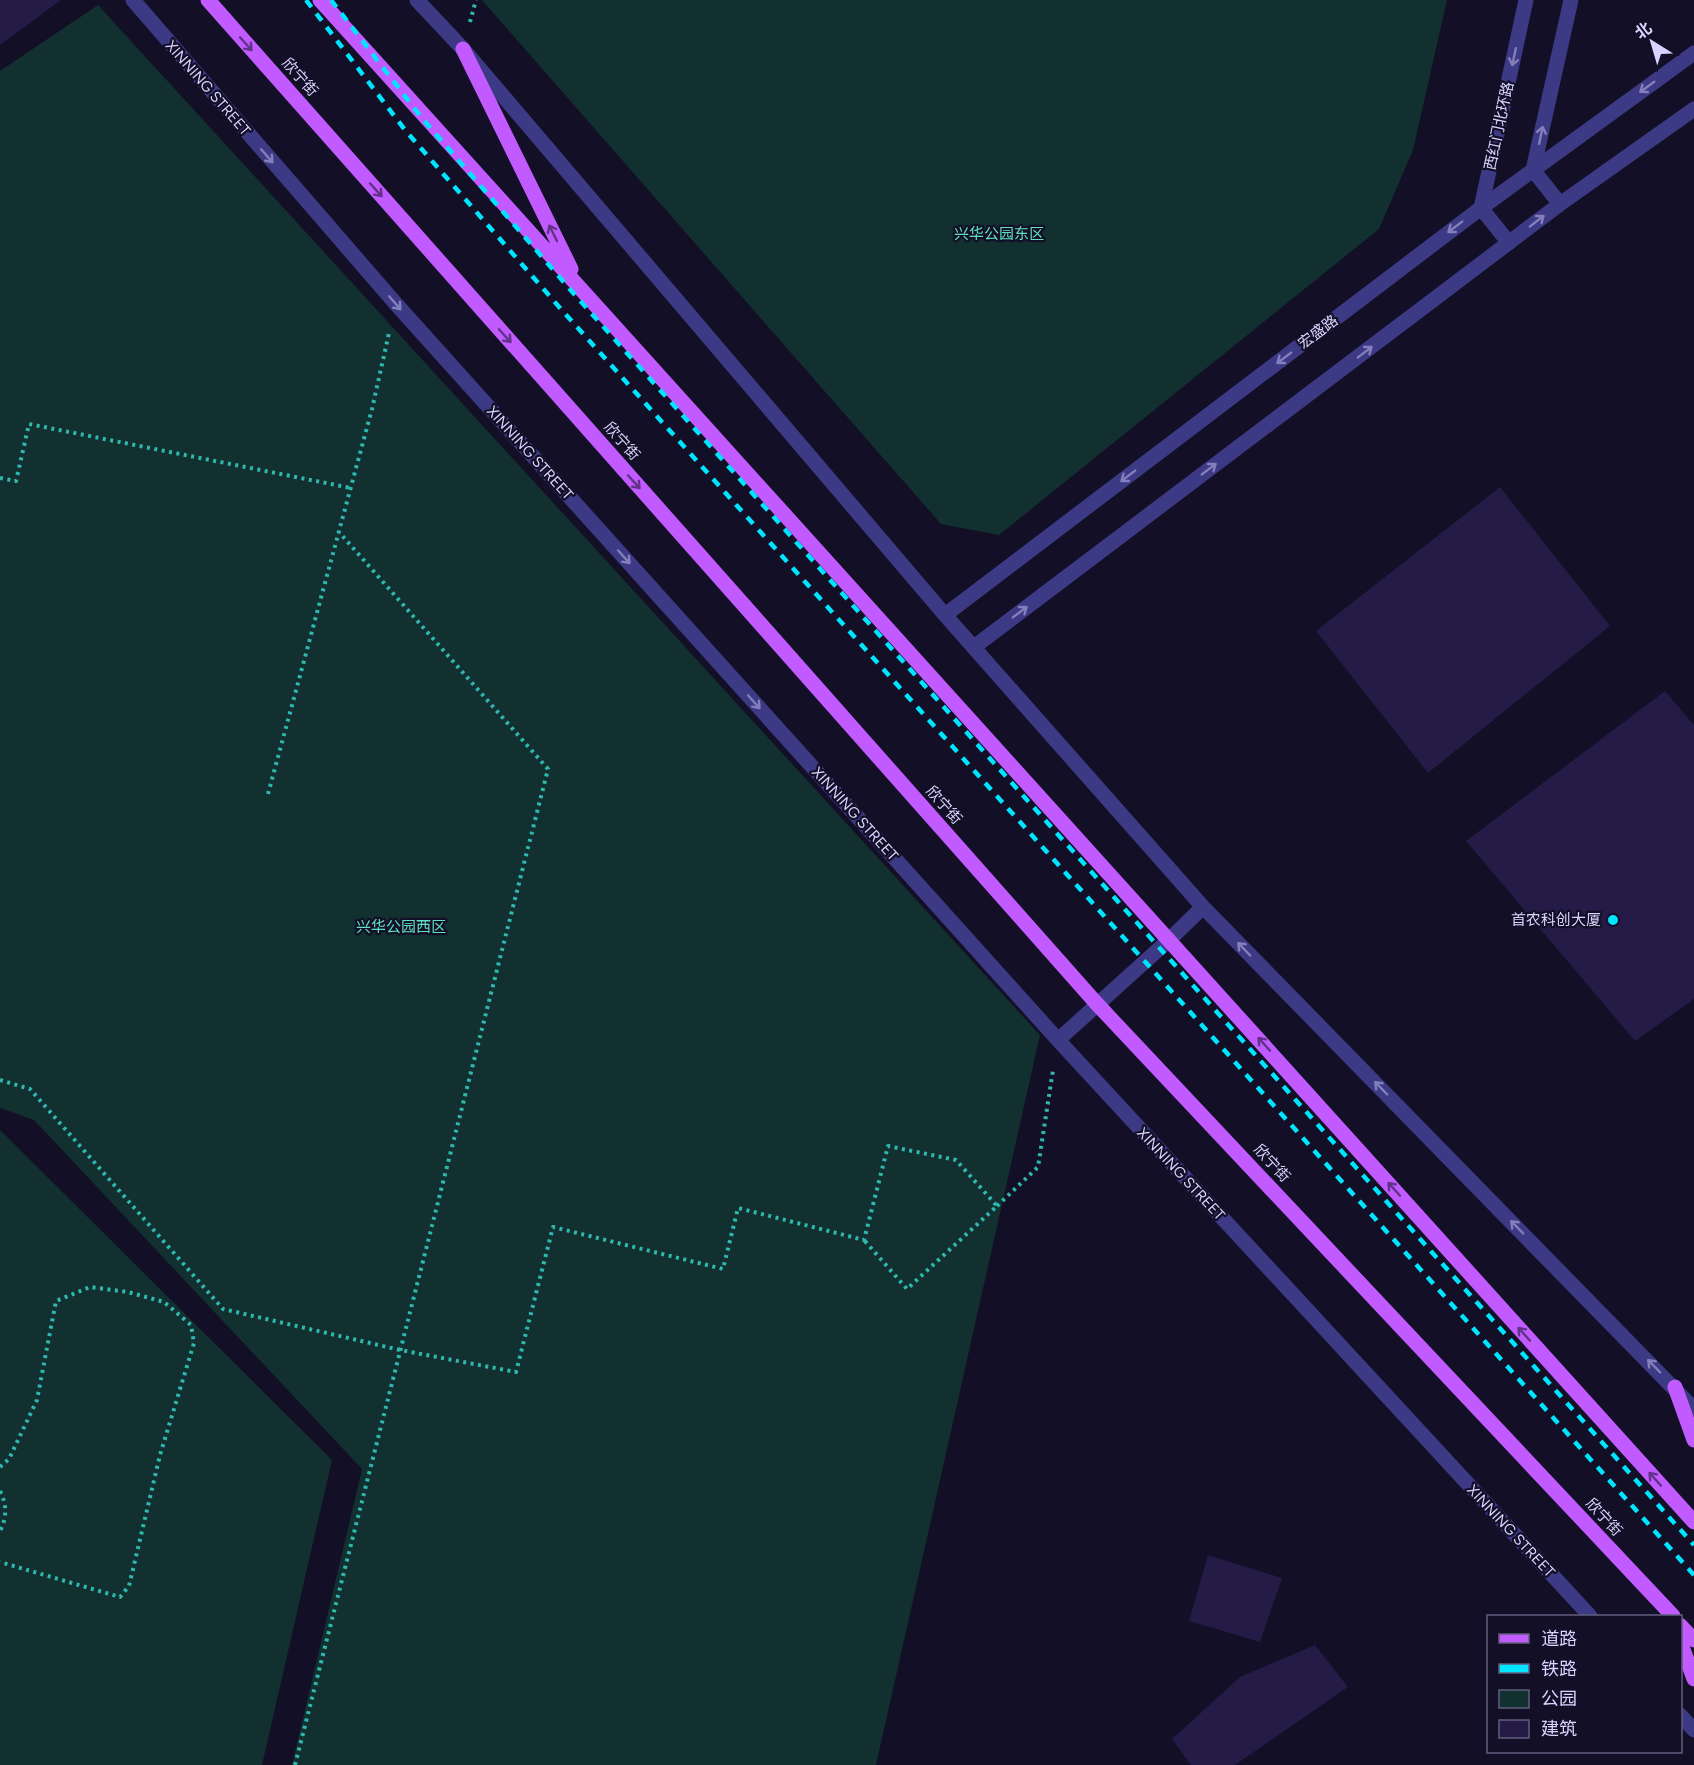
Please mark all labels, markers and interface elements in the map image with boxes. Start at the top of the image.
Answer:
north arrow [1622,12,1682,72]
text: 北 [1631,18,1655,43]
one-way arrow [239,36,253,51]
street label: XINNING STREET [162,37,255,140]
one-way arrow [1508,47,1519,66]
street label: 欣宁街 [278,54,322,100]
street label: 西红门北环路 [1481,80,1517,172]
one-way arrow [1639,81,1655,93]
one-way arrow [1536,125,1547,145]
one-way arrow [260,148,274,163]
one-way arrow [369,182,383,197]
one-way arrow [1529,215,1545,228]
one-way arrow [1448,221,1464,234]
one-way arrow [547,224,558,242]
park label: 兴华公园东区 [954,225,1044,243]
one-way arrow [388,295,402,310]
street label: 宏盛路 [1295,311,1341,353]
one-way arrow [498,328,512,343]
one-way arrow [1357,345,1373,358]
one-way arrow [1276,352,1292,364]
street label: XINNING STREET [483,402,577,504]
street label: 欣宁街 [600,418,644,464]
one-way arrow [1201,463,1217,475]
one-way arrow [1121,470,1137,482]
one-way arrow [627,474,641,489]
one-way arrow [617,550,631,565]
one-way arrow [1012,606,1028,618]
one-way arrow [747,695,761,710]
street label: XINNING STREET [808,763,902,865]
street label: 欣宁街 [922,782,966,828]
place label: 首农科创大厦 [1511,911,1601,929]
marker: 首农科创大厦 [1606,913,1620,927]
park label: 兴华公园西区 [356,918,446,936]
one-way arrow [1237,941,1251,956]
one-way arrow [1257,1036,1271,1051]
one-way arrow [1373,1080,1388,1095]
street label: XINNING STREET [1133,1124,1229,1225]
street label: 欣宁街 [1250,1140,1294,1186]
one-way arrow [1387,1181,1401,1196]
one-way arrow [1510,1219,1525,1234]
one-way arrow [1517,1326,1531,1341]
one-way arrow [1647,1359,1661,1374]
one-way arrow [1648,1471,1662,1486]
street label: XINNING STREET [1463,1481,1559,1582]
street label: 欣宁街 [1582,1494,1626,1540]
legend [1487,1615,1682,1753]
text: 道路 [1541,1628,1577,1650]
text: 铁路 [1541,1658,1577,1680]
text: 公园 [1541,1688,1577,1710]
text: 建筑 [1541,1718,1577,1740]

